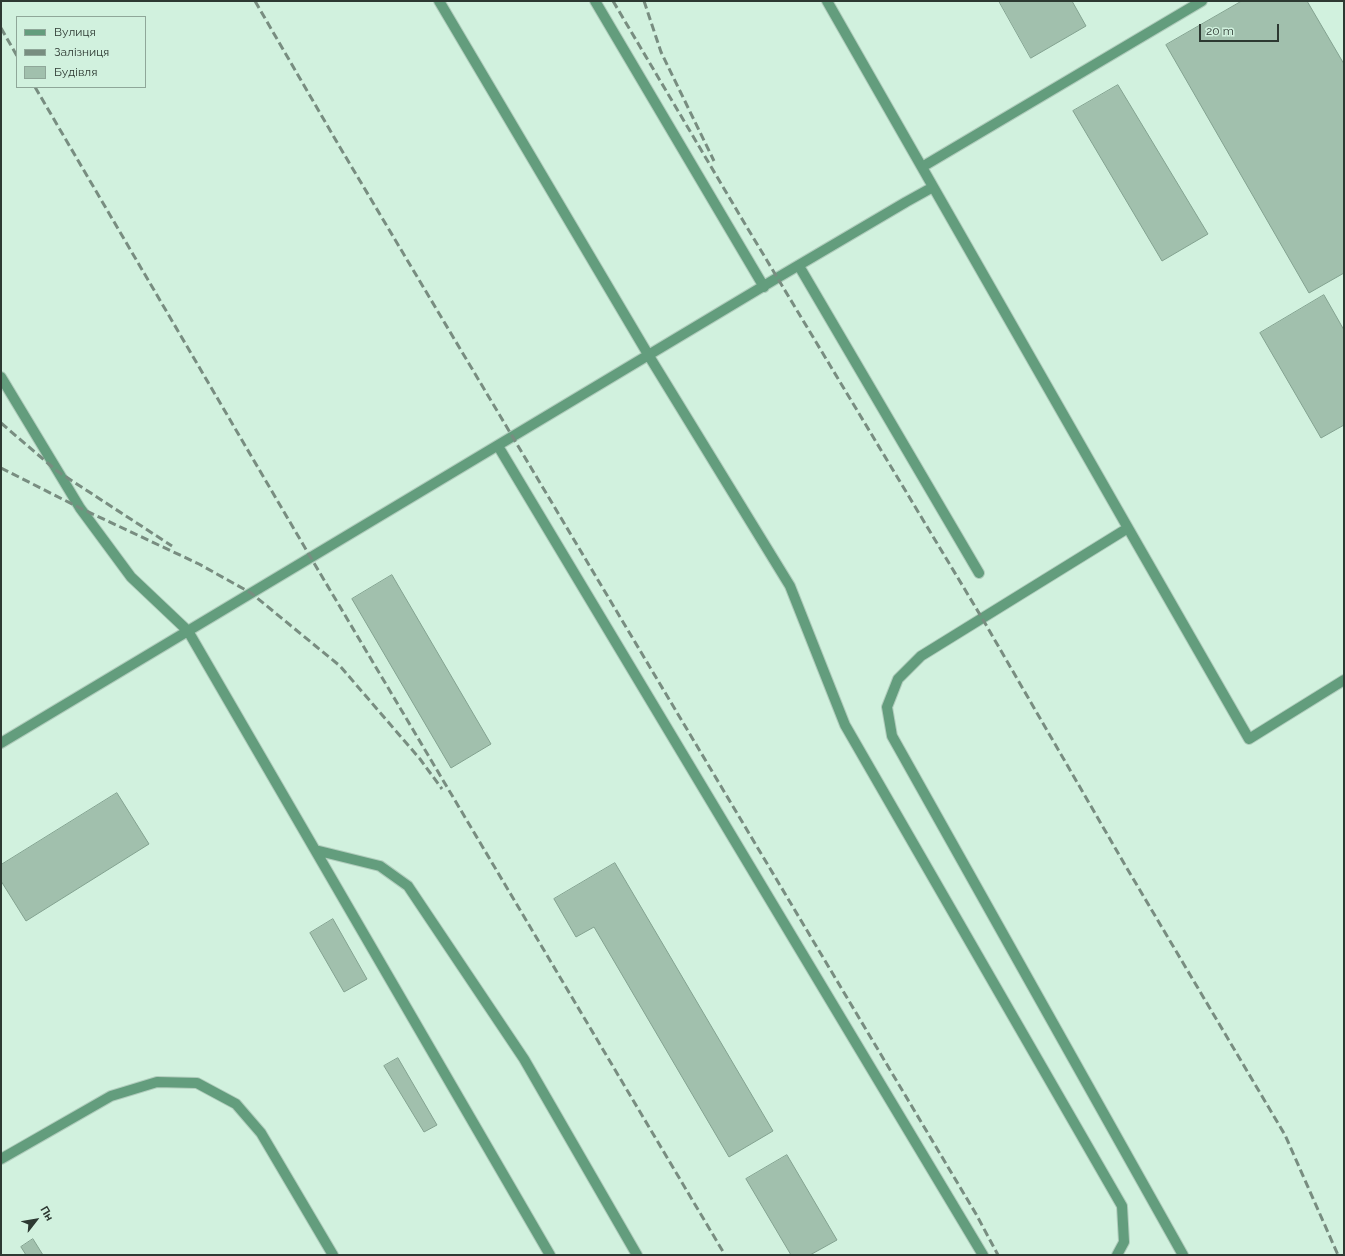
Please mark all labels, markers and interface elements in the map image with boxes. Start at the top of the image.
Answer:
legend [16,16,146,88]
scale bar [1201,16,1281,42]
text: 20 m [1206,24,1234,38]
text: Вулиця [54,25,96,39]
text: Залізниця [54,45,109,59]
text: Будівля [54,65,97,79]
north arrow [16,1200,56,1240]
text: Пн [37,1204,56,1223]

